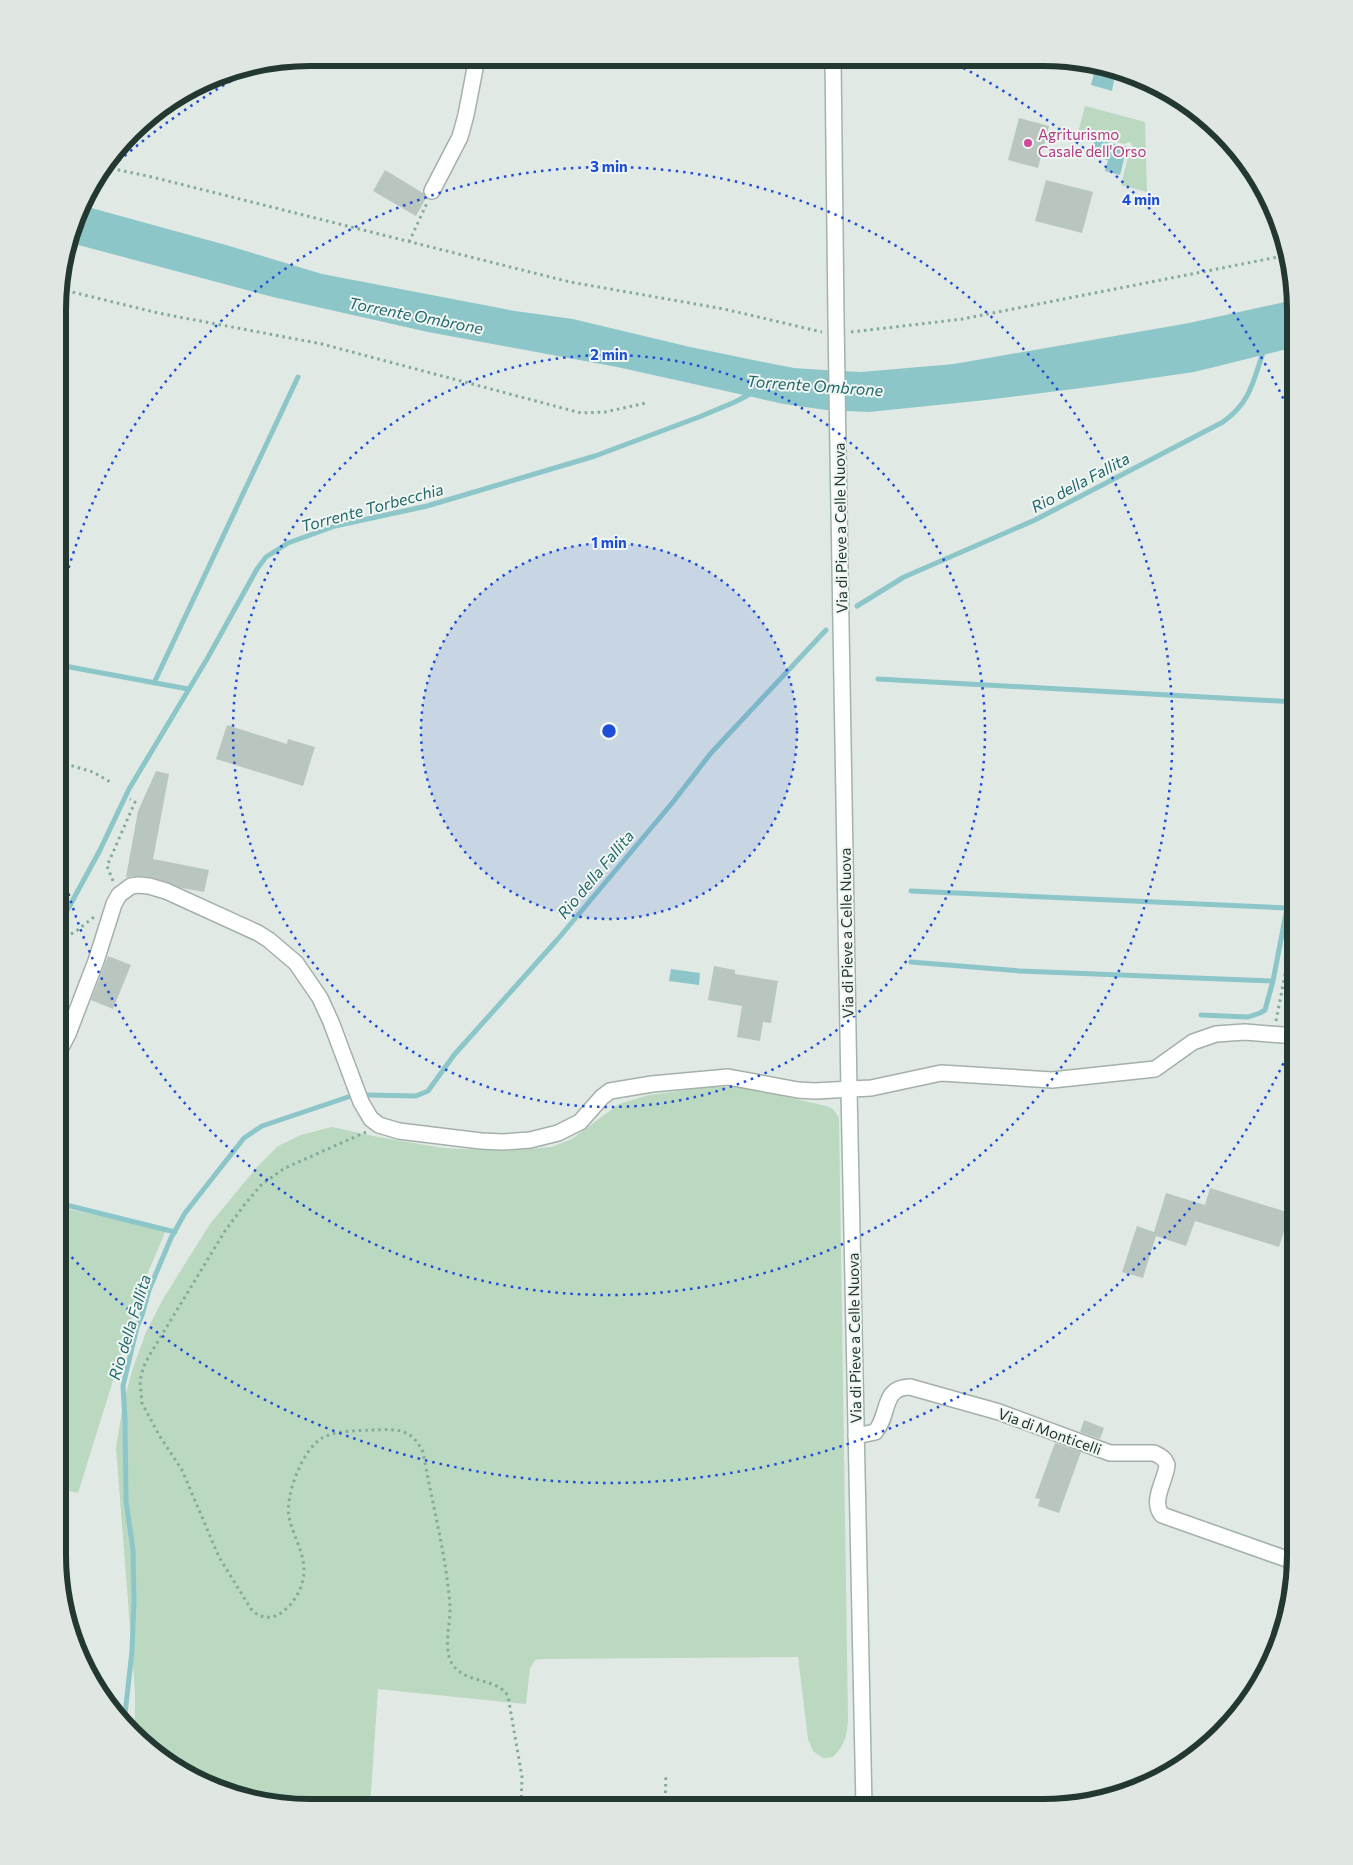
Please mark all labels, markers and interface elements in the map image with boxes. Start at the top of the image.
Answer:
place label: Agriturismo Casale dell'Orso [1038,125,1146,160]
marker: Agriturismo Casale dell'Orso [1022,137,1034,149]
text: 3 min [590,157,628,175]
text: 4 min [1122,190,1160,208]
water label: Torrente Ombrone [347,293,485,337]
text: 2 min [590,345,628,363]
water label: Torrente Ombrone [746,371,884,399]
street label: Via di Pieve a Celle Nuova [830,443,850,613]
water label: Rio della Fallita [1027,448,1133,516]
water label: Torrente Torbecchia [299,479,445,535]
text: 1 min [591,533,627,551]
centre of rings [600,722,618,740]
water label: Rio della Fallita [553,826,637,922]
street label: Via di Pieve a Celle Nuova [836,848,856,1018]
street label: Via di Pieve a Celle Nuova [844,1253,864,1423]
water label: Rio della Fallita [104,1272,154,1382]
street label: Via di Monticelli [996,1404,1104,1458]

